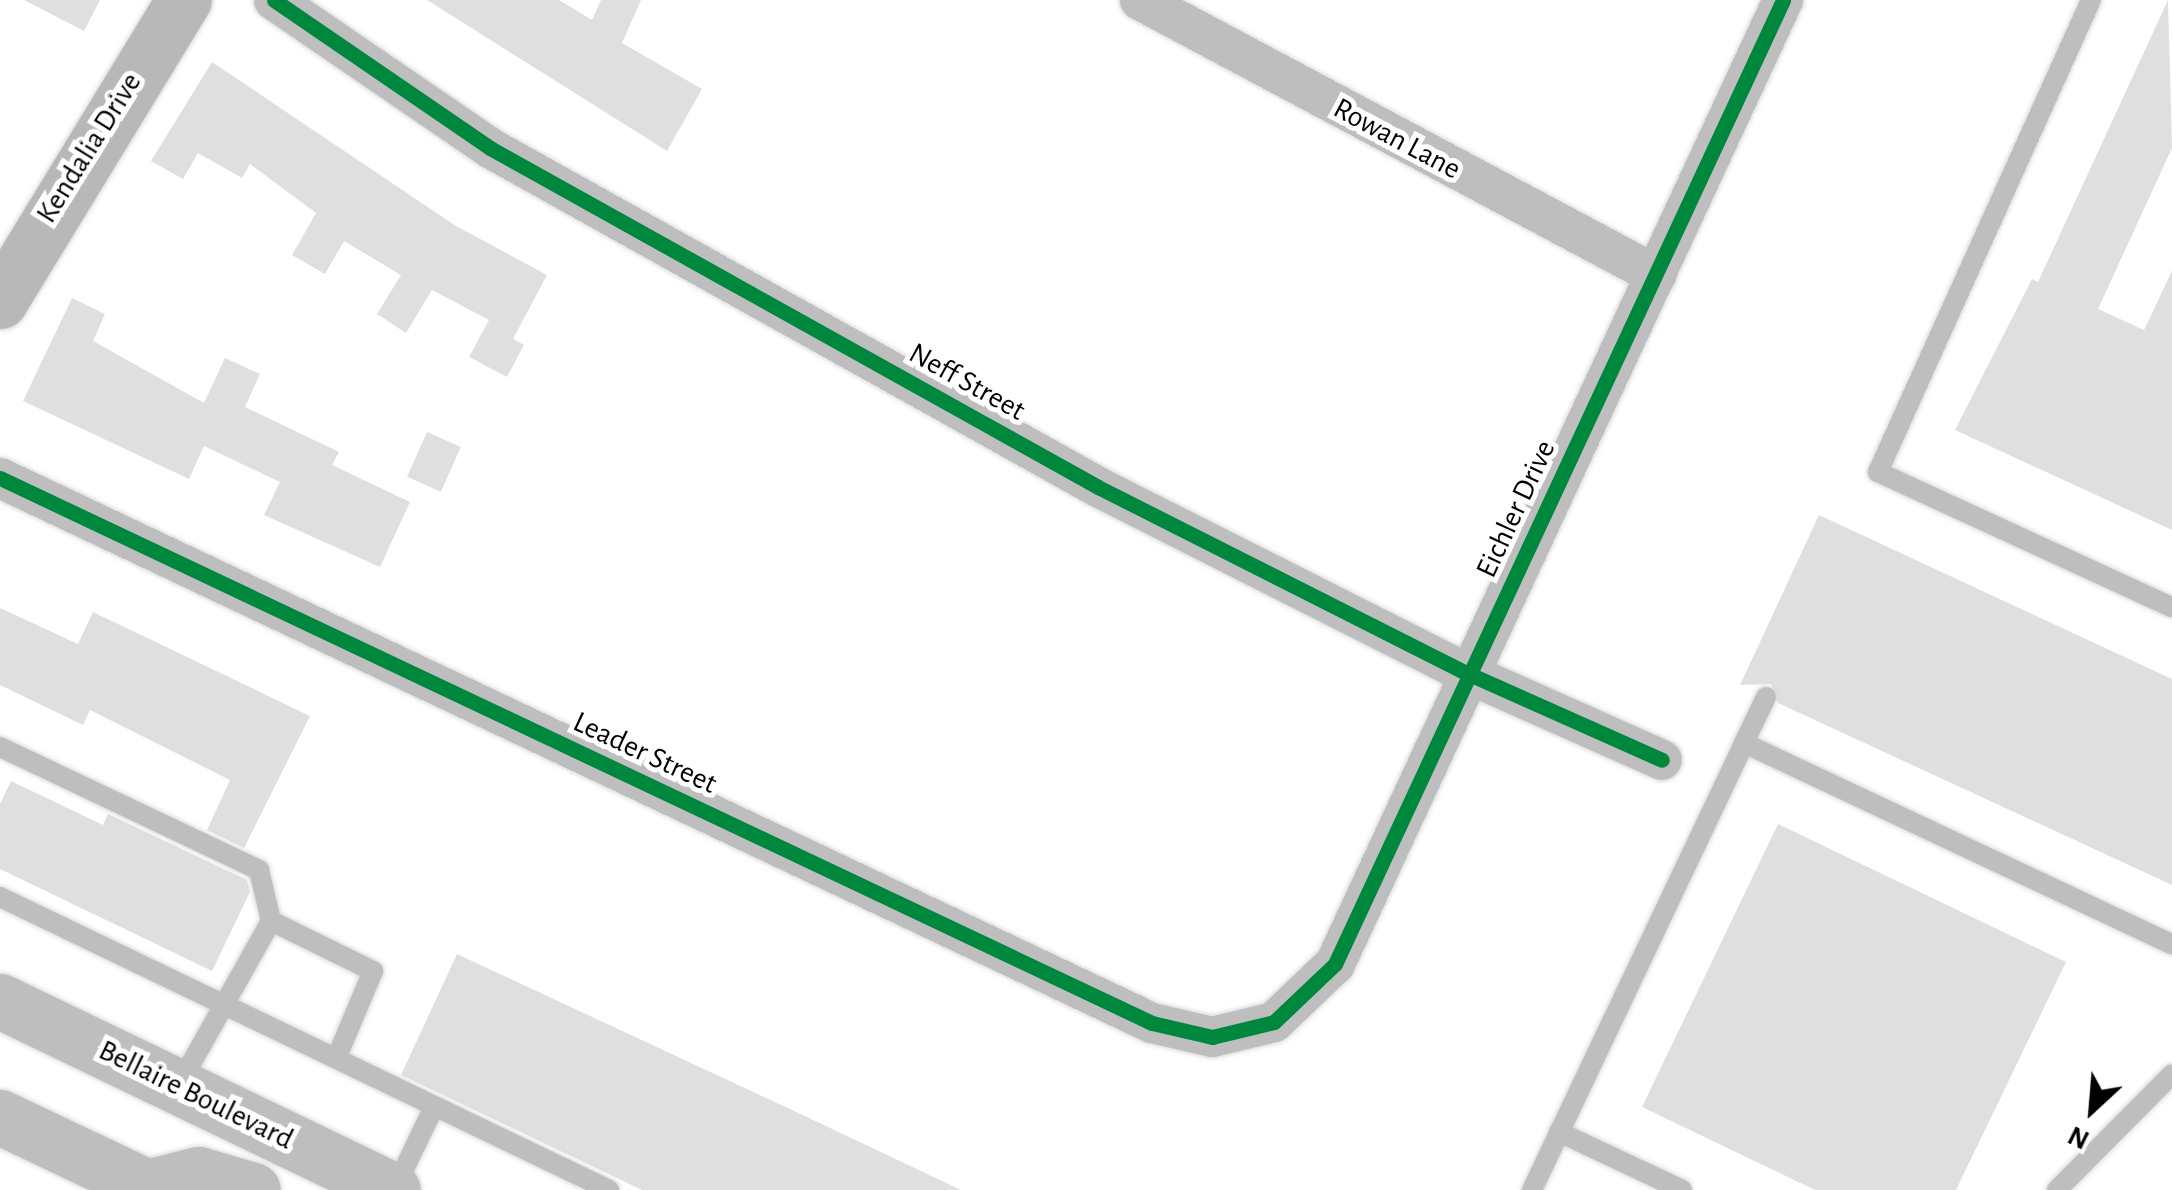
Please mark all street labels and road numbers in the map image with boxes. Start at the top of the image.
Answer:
street label: Kendalia Drive [29,66,149,230]
street label: Rowan Lane [1327,90,1467,188]
street label: Neff Street [903,335,1031,429]
street label: Eichler Drive [1469,435,1563,583]
street label: Leader Street [567,704,723,802]
street label: Bellaire Boulevard [93,1032,299,1158]

